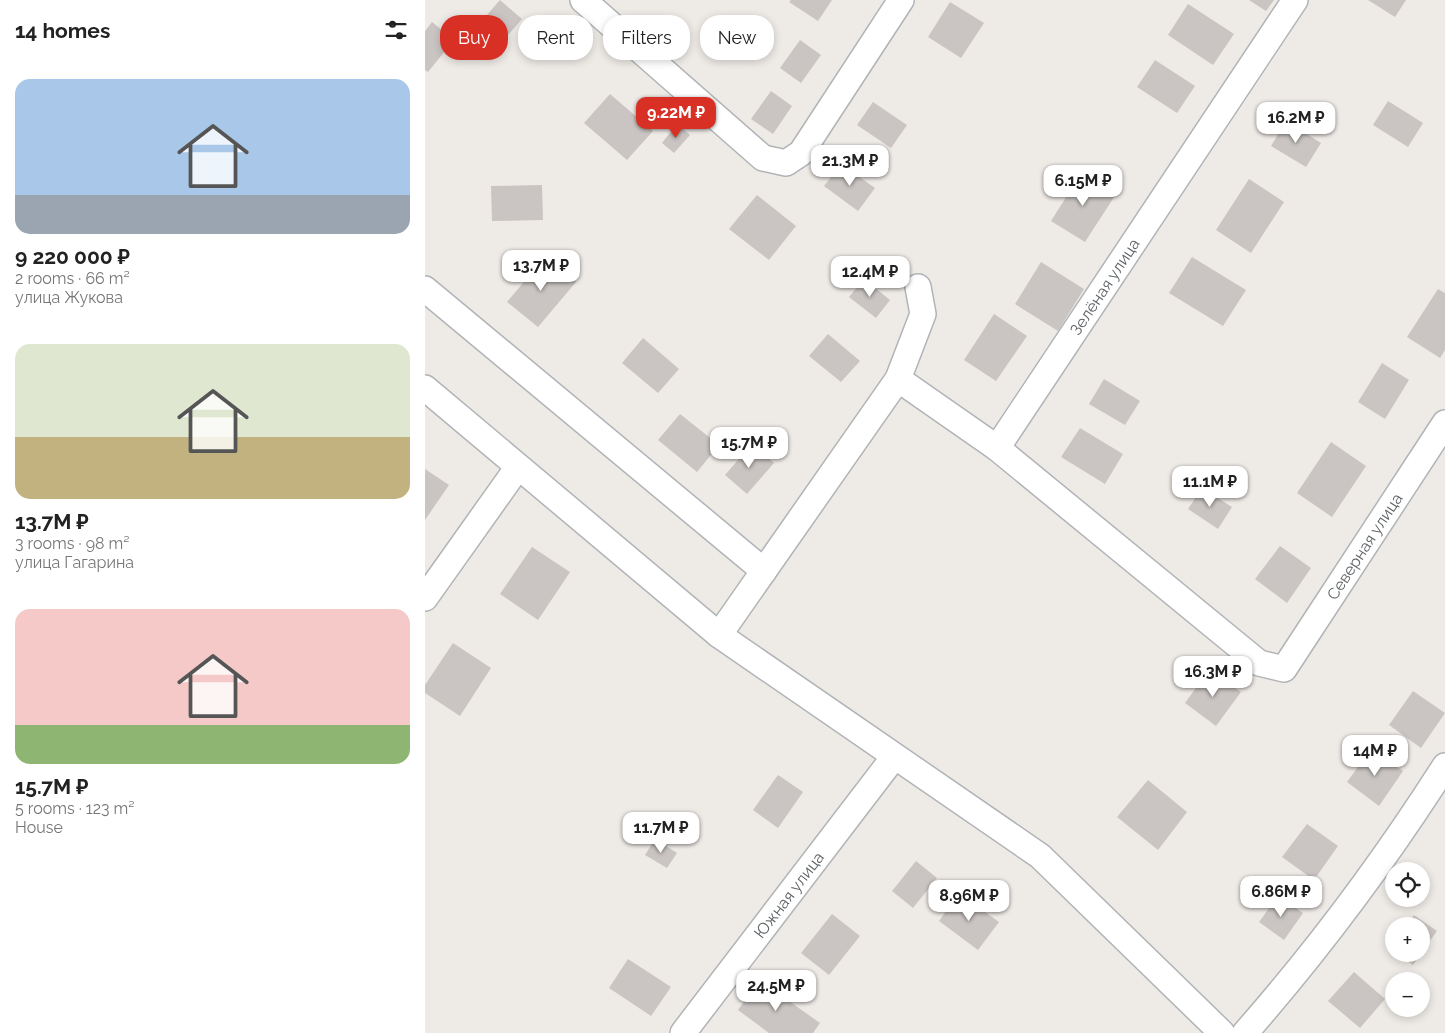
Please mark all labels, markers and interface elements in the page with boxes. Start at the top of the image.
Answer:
chip: Buy [440,15,508,60]
chip: Rent [518,15,593,60]
chip: Filters [603,15,690,60]
chip: New [700,15,774,60]
icon: filters [382,16,410,44]
text: 14 homes [15,18,110,43]
pin: 9.22M ₽ [630,96,722,139]
pin: 16.2M ₽ [1250,102,1342,144]
text: 9.22M ₽ [647,103,705,122]
text: 16.2M ₽ [1267,108,1325,127]
icon: home [168,111,258,201]
pin: 21.3M ₽ [804,144,896,187]
text: 21.3M ₽ [822,151,878,170]
pin: 6.15M ₽ [1037,164,1129,207]
text: 6.15M ₽ [1054,171,1112,190]
street label: Зелёная улица [1066,235,1143,338]
text: 9 220 000 ₽ [15,244,130,269]
pin: 13.7M ₽ [495,250,587,292]
text: 13.7M ₽ [513,256,569,275]
pin: 12.4M ₽ [824,256,916,298]
text: 12.4M ₽ [842,262,898,281]
text: 2 rooms · 66 m² [15,269,130,288]
text: улица Жукова [15,288,123,307]
icon: home [168,376,258,466]
pin: 15.7M ₽ [703,426,795,469]
text: 15.7M ₽ [721,433,777,452]
pin: 11.1M ₽ [1164,466,1256,508]
text: 11.1M ₽ [1183,472,1237,491]
street label: Северная улица [1323,489,1406,603]
text: 13.7M ₽ [15,509,89,534]
text: 3 rooms · 98 m² [15,534,130,553]
text: улица Гагарина [15,553,134,572]
icon: home [168,641,258,731]
pin: 16.3M ₽ [1167,656,1259,698]
text: 16.3M ₽ [1184,662,1242,681]
pin: 14M ₽ [1340,734,1410,777]
text: 14M ₽ [1353,741,1397,760]
text: 15.7M ₽ [15,774,89,799]
text: 5 rooms · 123 m² [15,799,135,818]
pin: 11.7M ₽ [615,812,707,854]
text: House [15,818,63,837]
text: 11.7M ₽ [633,818,689,837]
street label: Южная улица [750,848,828,942]
map controls [1385,862,1430,1017]
button: locate [1385,862,1430,907]
pin: 6.86M ₽ [1235,876,1327,918]
pin: 8.96M ₽ [923,880,1015,922]
text: 6.86M ₽ [1251,882,1311,901]
text: 8.96M ₽ [939,886,999,905]
button: + [1385,917,1430,962]
pin: 24.5M ₽ [730,970,822,1012]
button: − [1385,972,1430,1017]
text: 24.5M ₽ [747,976,805,995]

